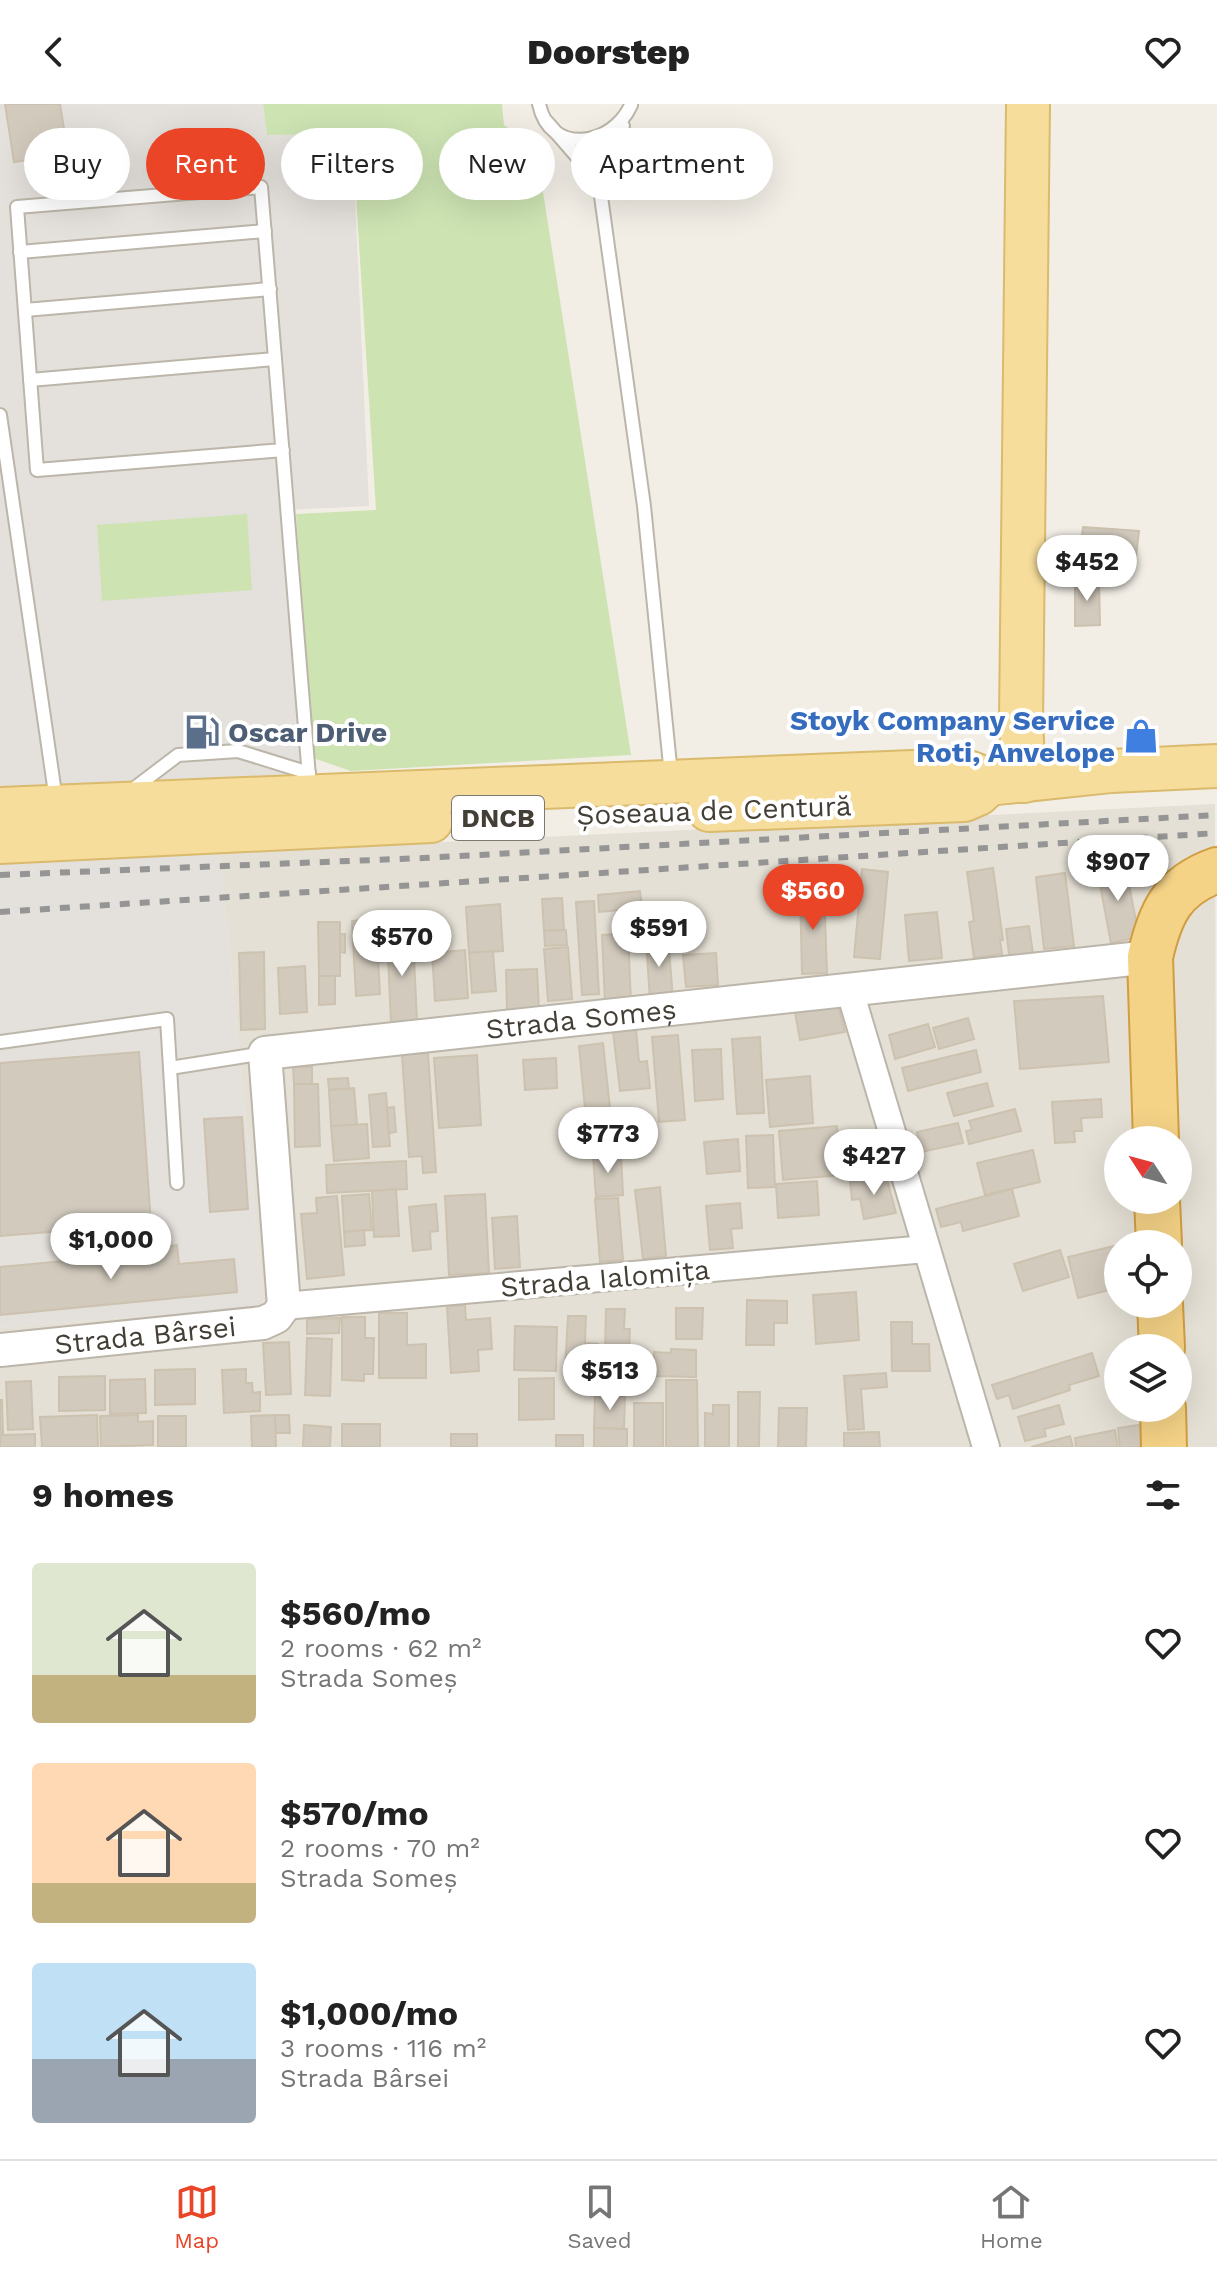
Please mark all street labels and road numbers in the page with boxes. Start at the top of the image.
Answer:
street label: Șoseaua de Centură [576,789,852,832]
road number: DNCB [452,796,544,840]
street label: Strada Someș [484,992,678,1046]
street label: Strada Ialomița [499,1253,711,1304]
street label: Strada Bârsei [53,1310,238,1361]

